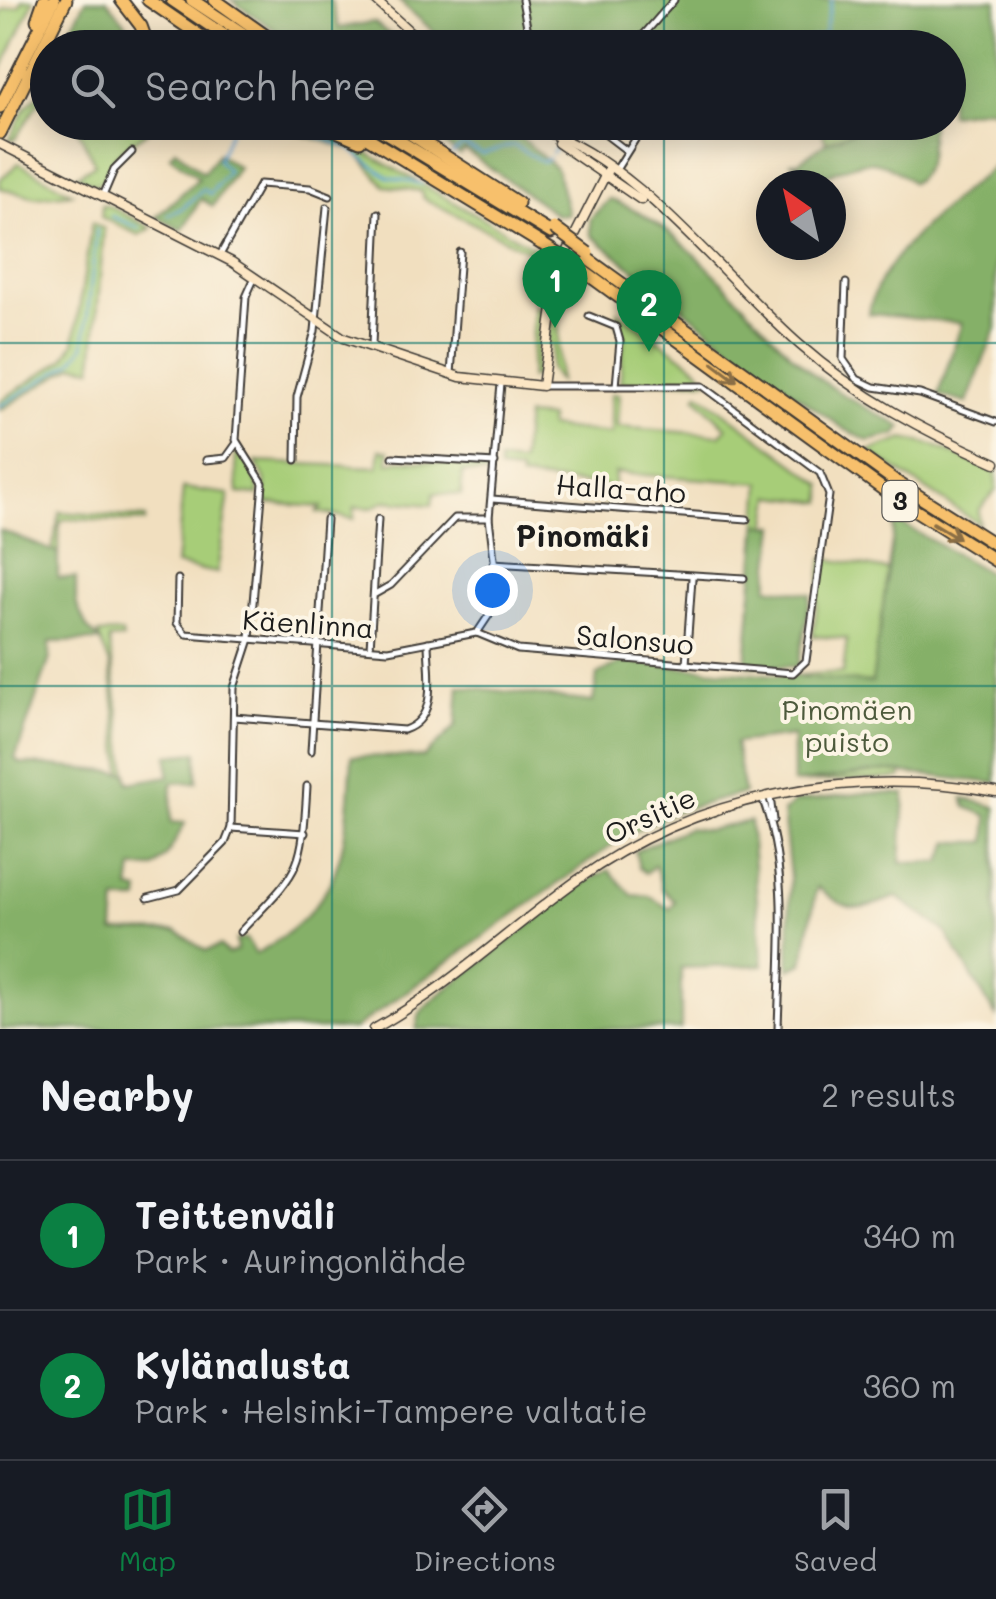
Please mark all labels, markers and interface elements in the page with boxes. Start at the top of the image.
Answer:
search box [30,30,966,140]
icon: search [65,58,120,113]
text: Search here [145,60,376,110]
north arrow [756,170,846,260]
pin: 1 [522,245,588,328]
pin: 2 [616,270,682,352]
one-way arrow [711,362,738,383]
street label: Halla-aho [555,465,687,511]
road number: 3 [882,481,918,521]
district label: Pinomäki [516,515,650,555]
one-way arrow [931,521,960,541]
your location [467,565,518,616]
street label: Käenlinna [241,600,375,646]
street label: Salonsuo [575,616,695,662]
park label: Pinomäen puisto [782,691,912,759]
street label: Orsitie [598,778,701,852]
text: Nearby [40,1067,194,1122]
text: 2 results [821,1073,956,1115]
text: Teittenväli [135,1189,337,1239]
text: 1 [65,1214,80,1256]
text: 340 m [863,1214,956,1256]
text: Park · Auringonlähde [135,1239,467,1281]
text: Kylänalusta [135,1339,351,1389]
text: 2 [64,1364,81,1406]
text: 360 m [862,1364,956,1406]
text: Park · Helsinki-Tampere valtatie [135,1389,648,1431]
tab: Map [119,1482,176,1578]
tab: Directions [414,1482,556,1578]
tab: Saved [794,1482,877,1578]

